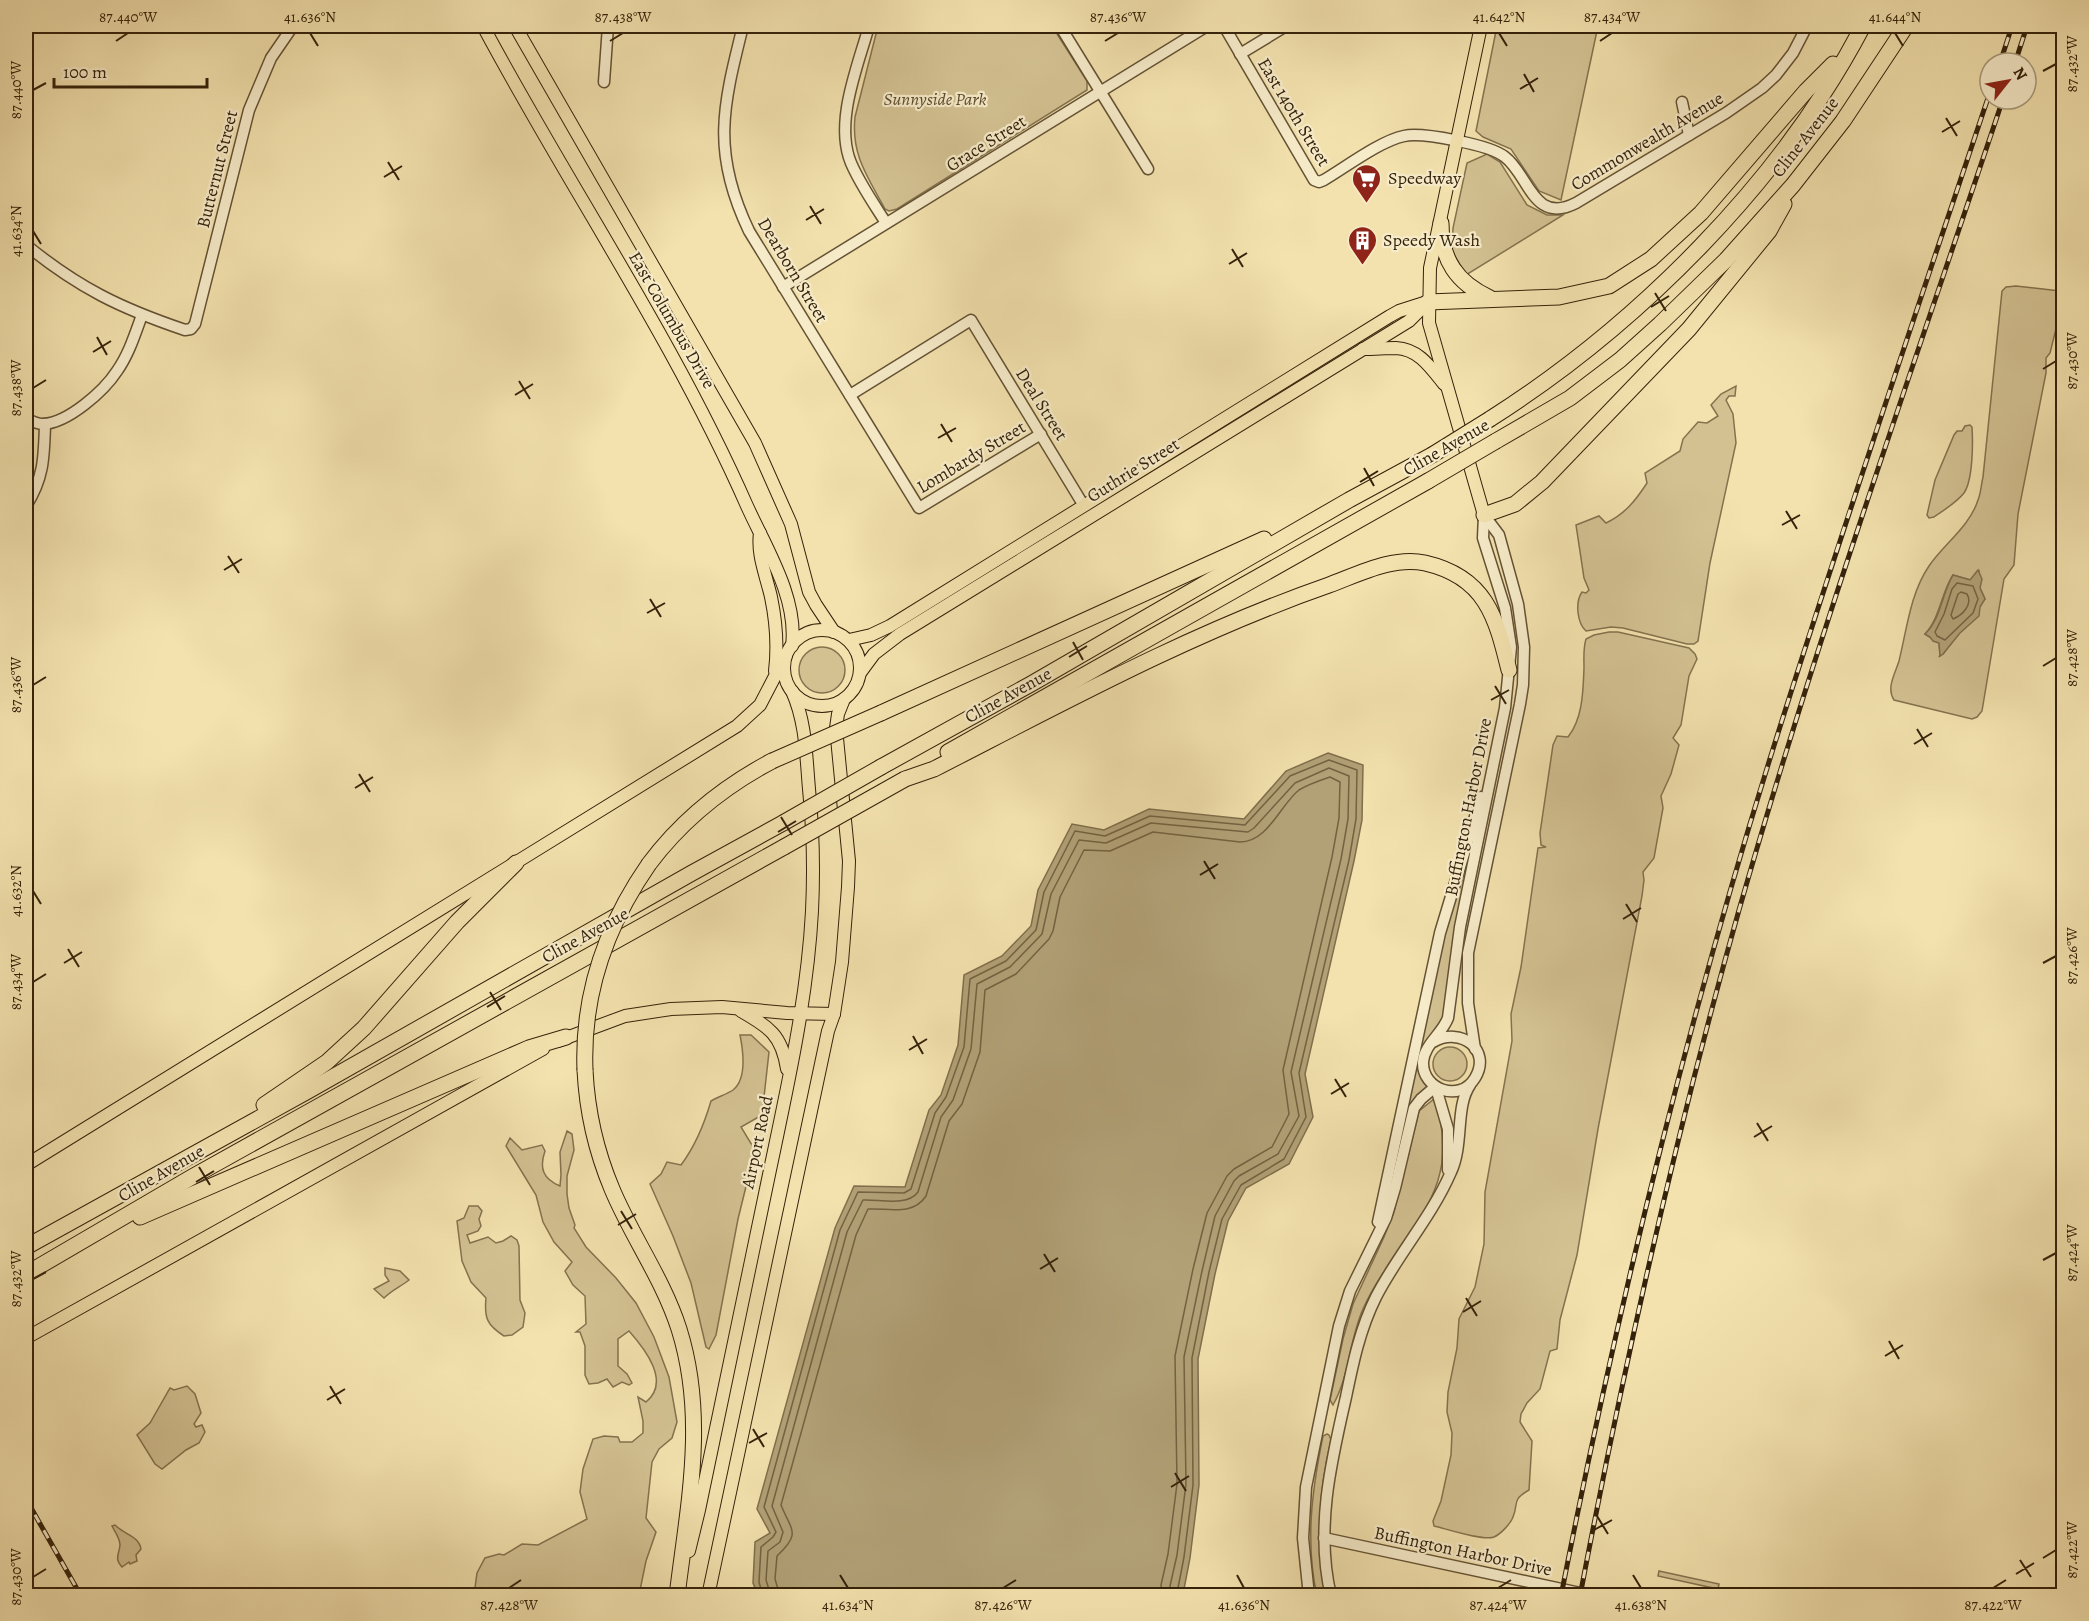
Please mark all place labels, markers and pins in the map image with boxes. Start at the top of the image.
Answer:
supermarket icon: Speedway [1351,162,1383,204]
place label: Speedway [1388,166,1462,190]
building icon: Speedy Wash [1346,224,1378,266]
place label: Speedy Wash [1383,228,1480,252]

